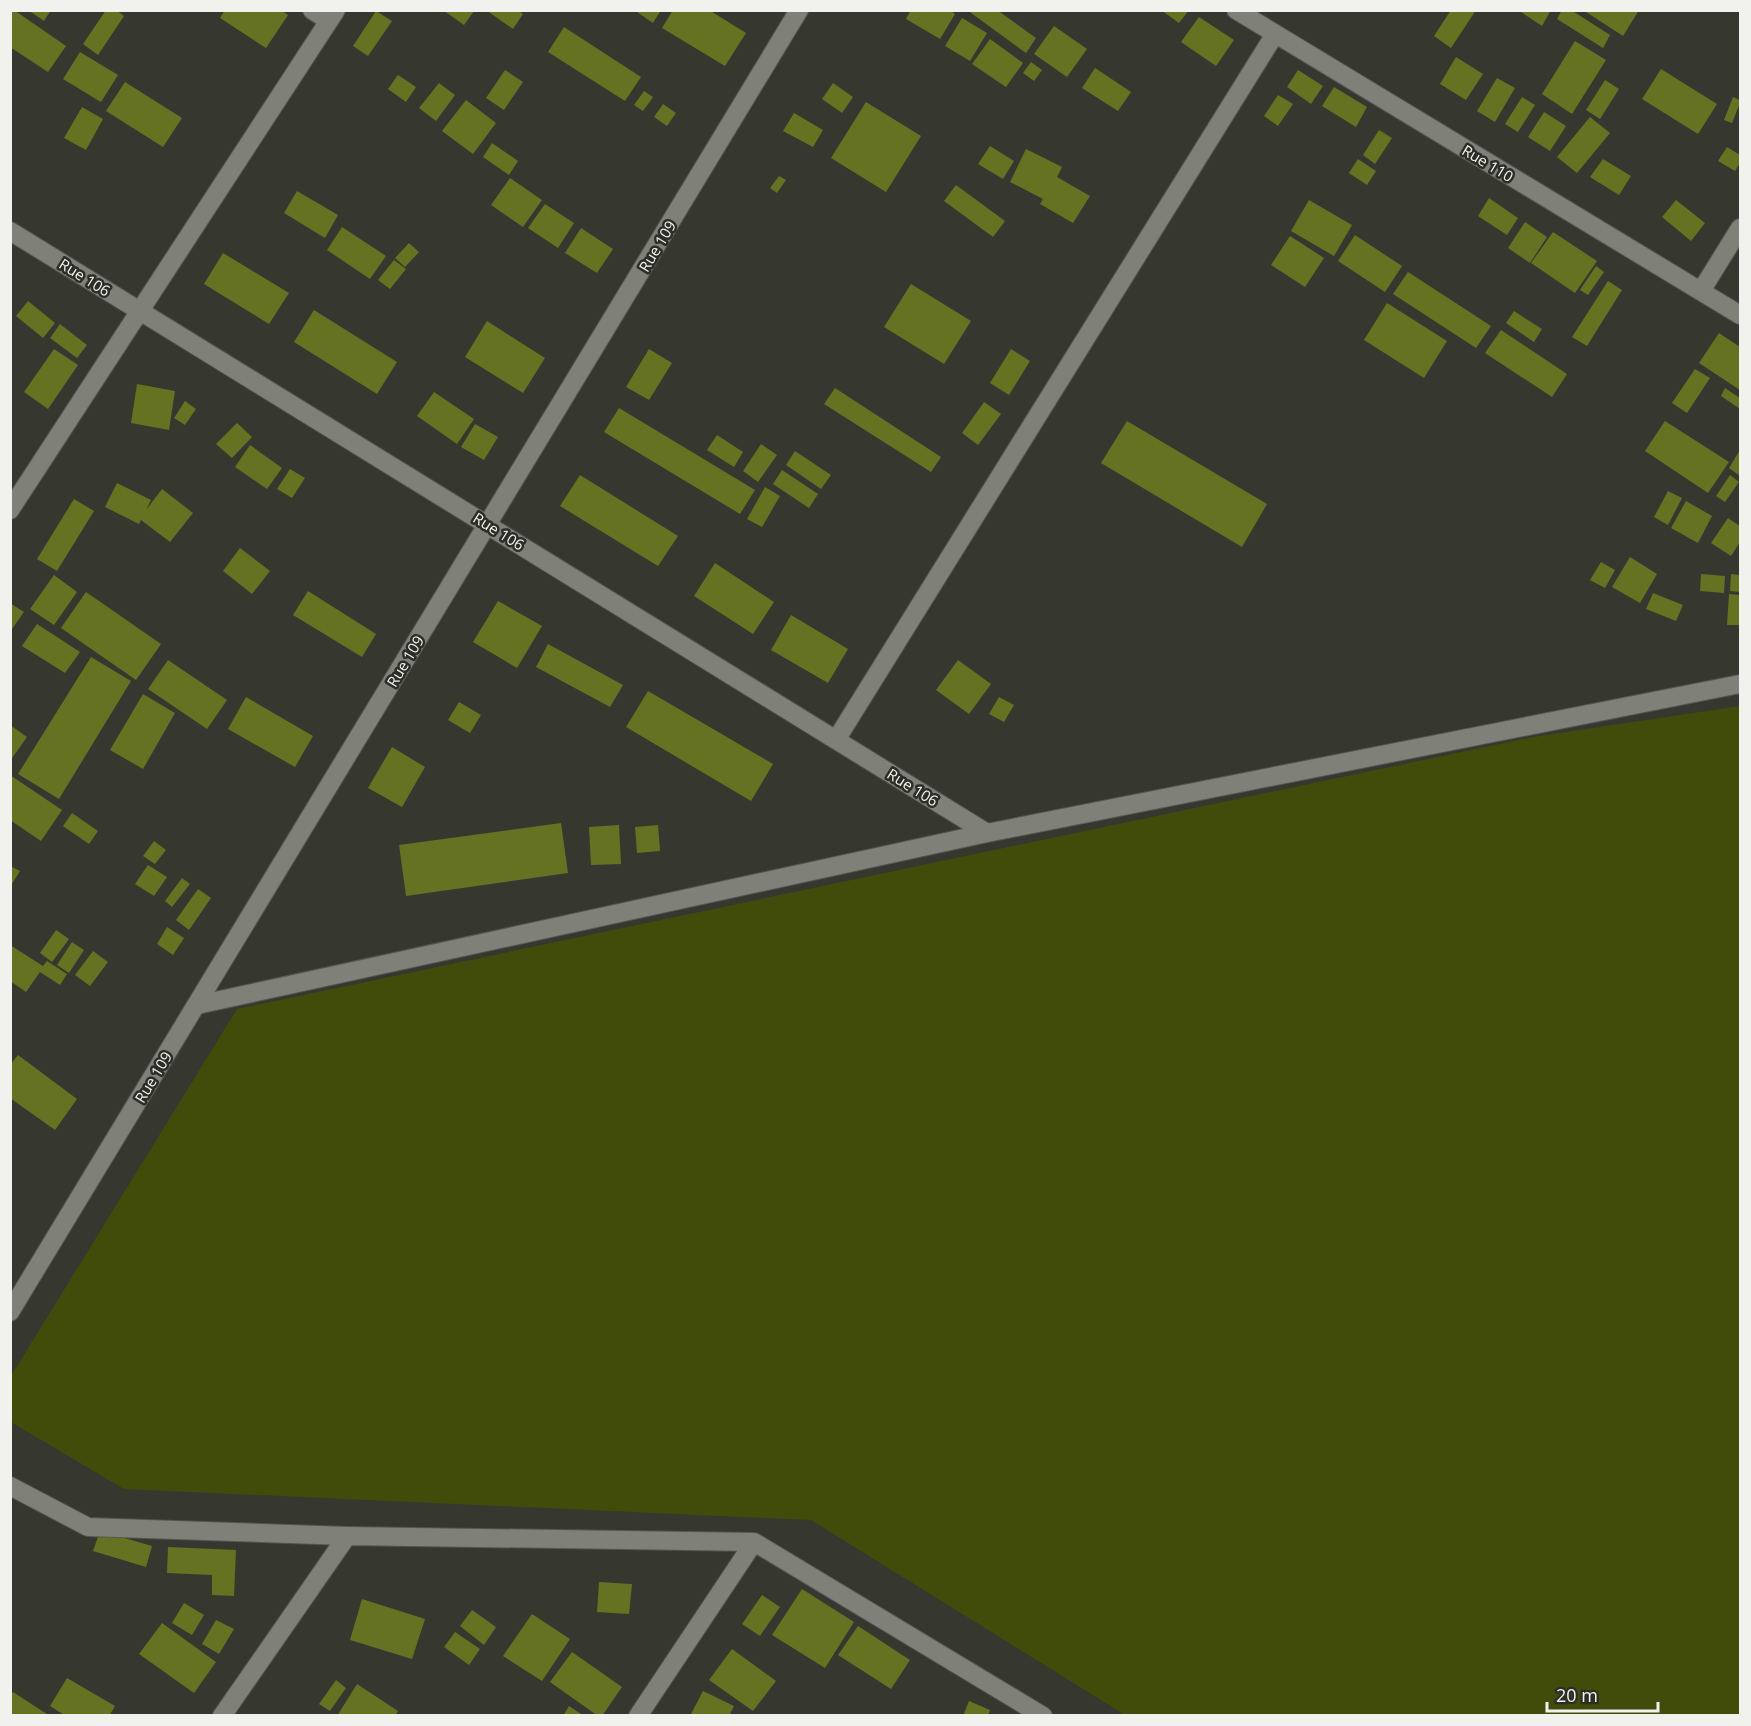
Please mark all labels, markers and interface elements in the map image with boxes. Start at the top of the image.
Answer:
street label: Rue 110 [1459,140,1517,186]
street label: Rue 109 [634,217,680,275]
street label: Rue 106 [56,254,114,300]
street label: Rue 106 [470,508,528,554]
street label: Rue 109 [382,632,428,690]
street label: Rue 106 [884,764,942,810]
street label: Rue 109 [130,1048,176,1106]
scale bar [1547,1675,1658,1713]
text: 20 m [1556,1683,1598,1707]

